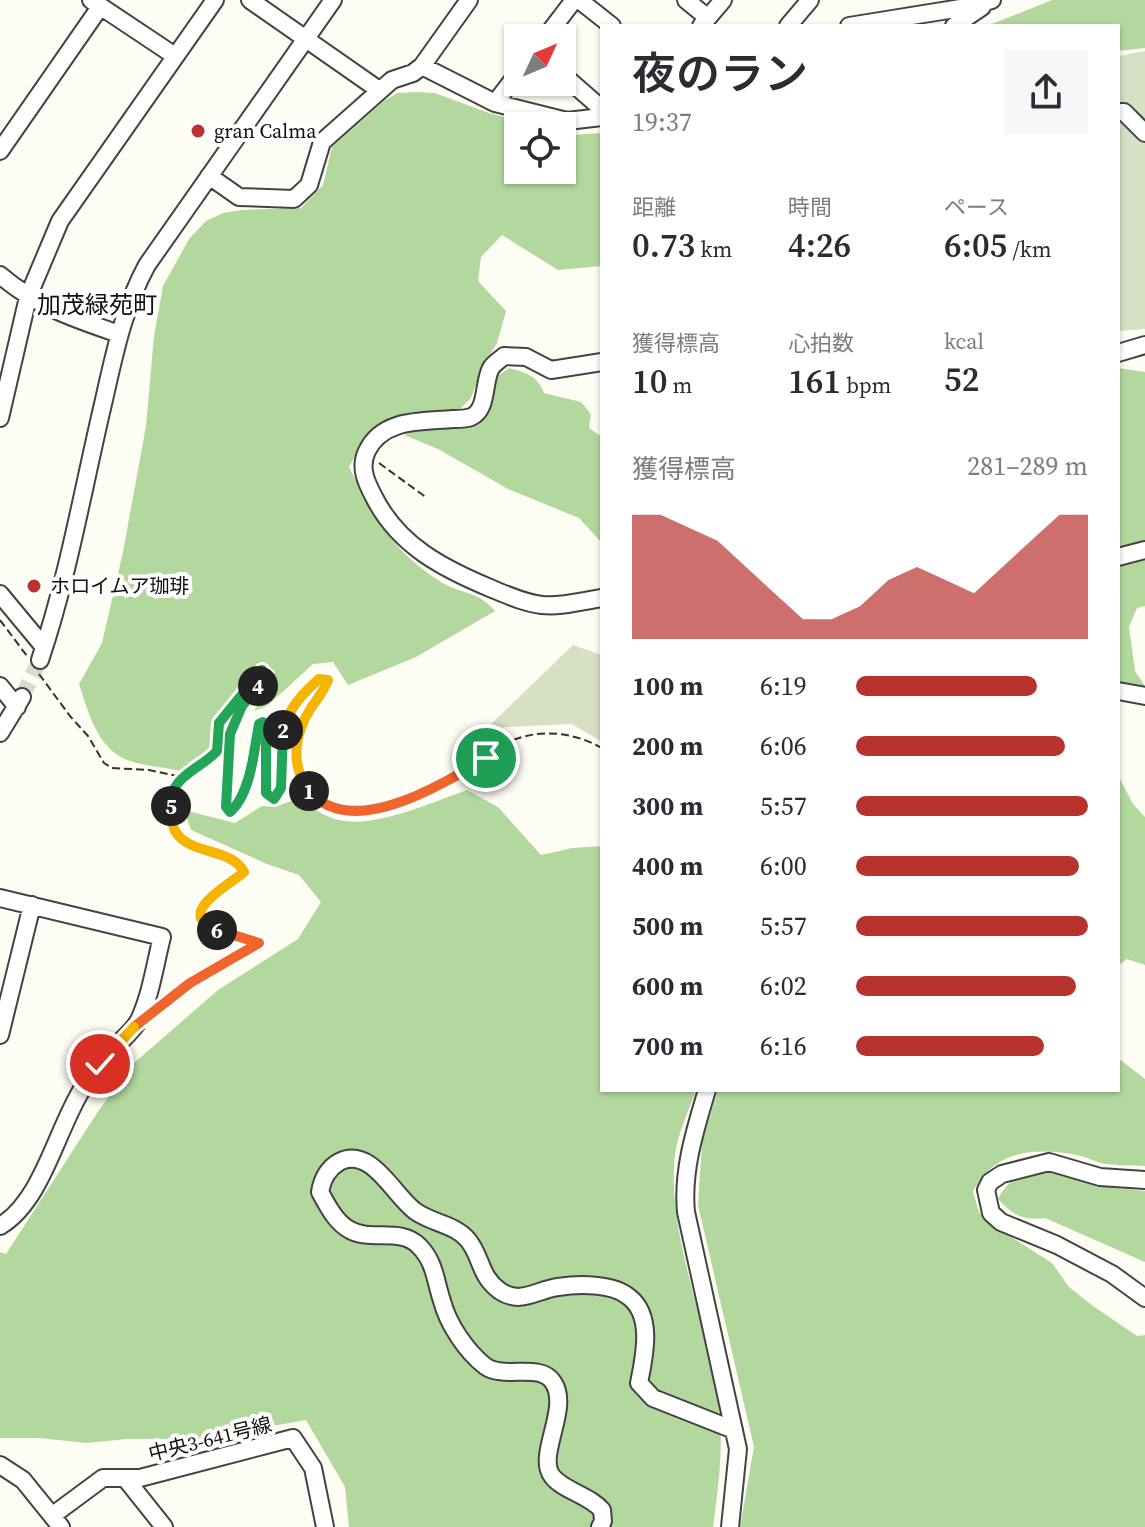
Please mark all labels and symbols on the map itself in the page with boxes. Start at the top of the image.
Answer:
north arrow [504,24,576,96]
place label: gran Calma [214,117,317,145]
marker: gran Calma [189,122,207,140]
district label: 加茂緑苑町 [37,288,157,321]
place label: ホロイムア珈琲 [50,572,190,600]
marker: ホロイムア珈琲 [25,577,43,595]
pin: 4 [238,666,278,706]
pin: 2 [263,710,303,750]
pin [452,724,520,792]
pin: 1 [289,771,329,811]
pin: 5 [151,786,191,826]
pin: 6 [197,910,237,950]
pin [66,1030,134,1098]
street label: 中央3-641号線 [145,1410,275,1468]

